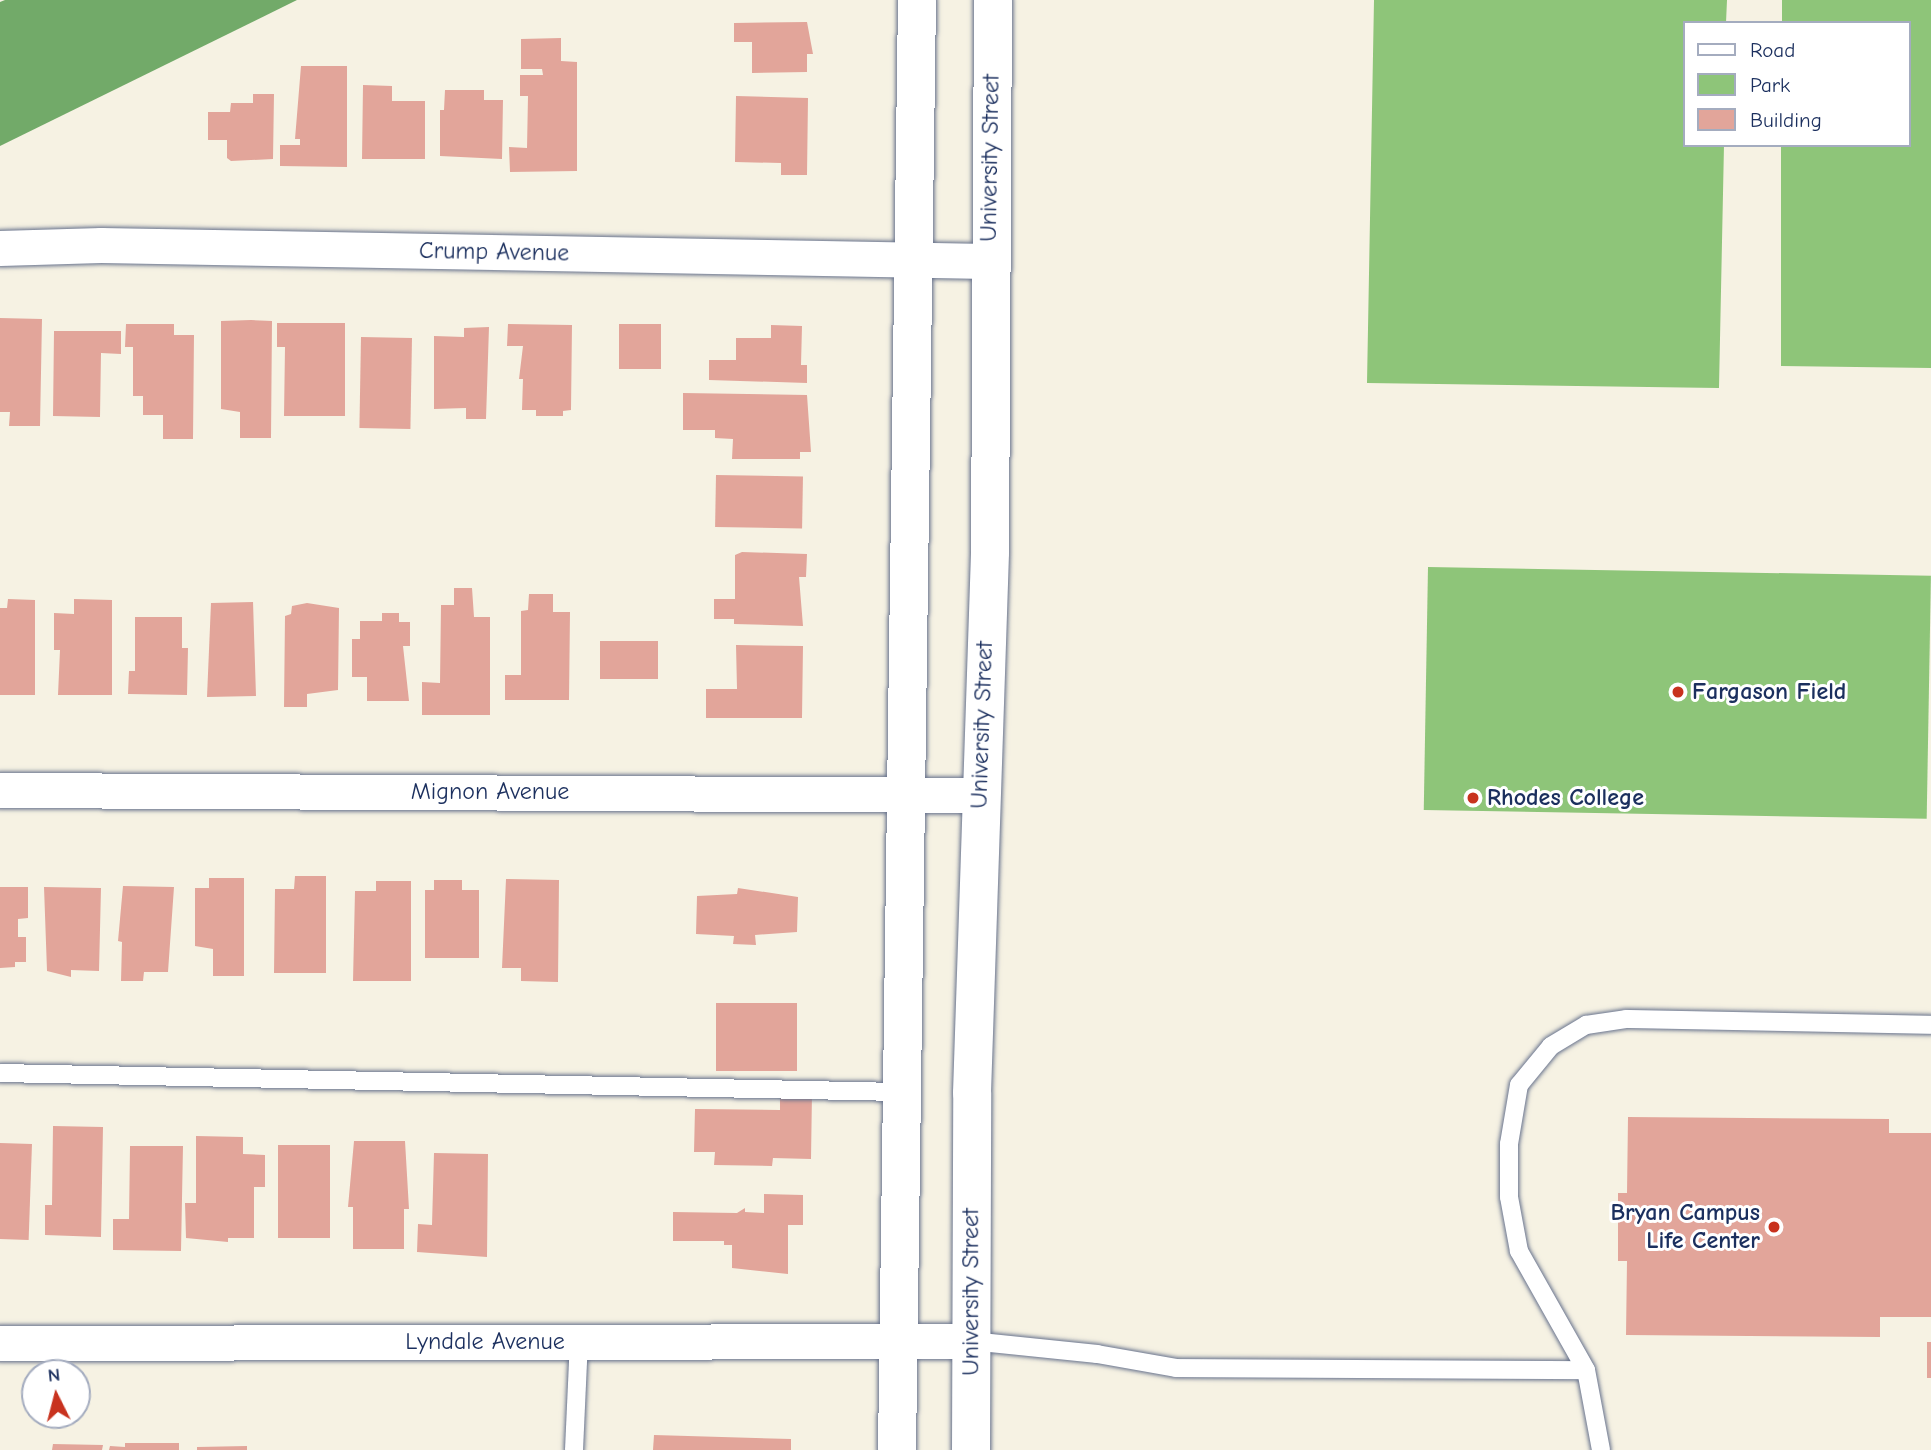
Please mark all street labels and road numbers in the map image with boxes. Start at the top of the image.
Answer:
street label: University Street [974,74,1006,242]
street label: Crump Avenue [419,236,569,268]
street label: University Street [965,641,999,809]
street label: Mignon Avenue [411,778,569,806]
street label: University Street [957,1208,985,1376]
street label: Lyndale Avenue [405,1328,565,1356]

